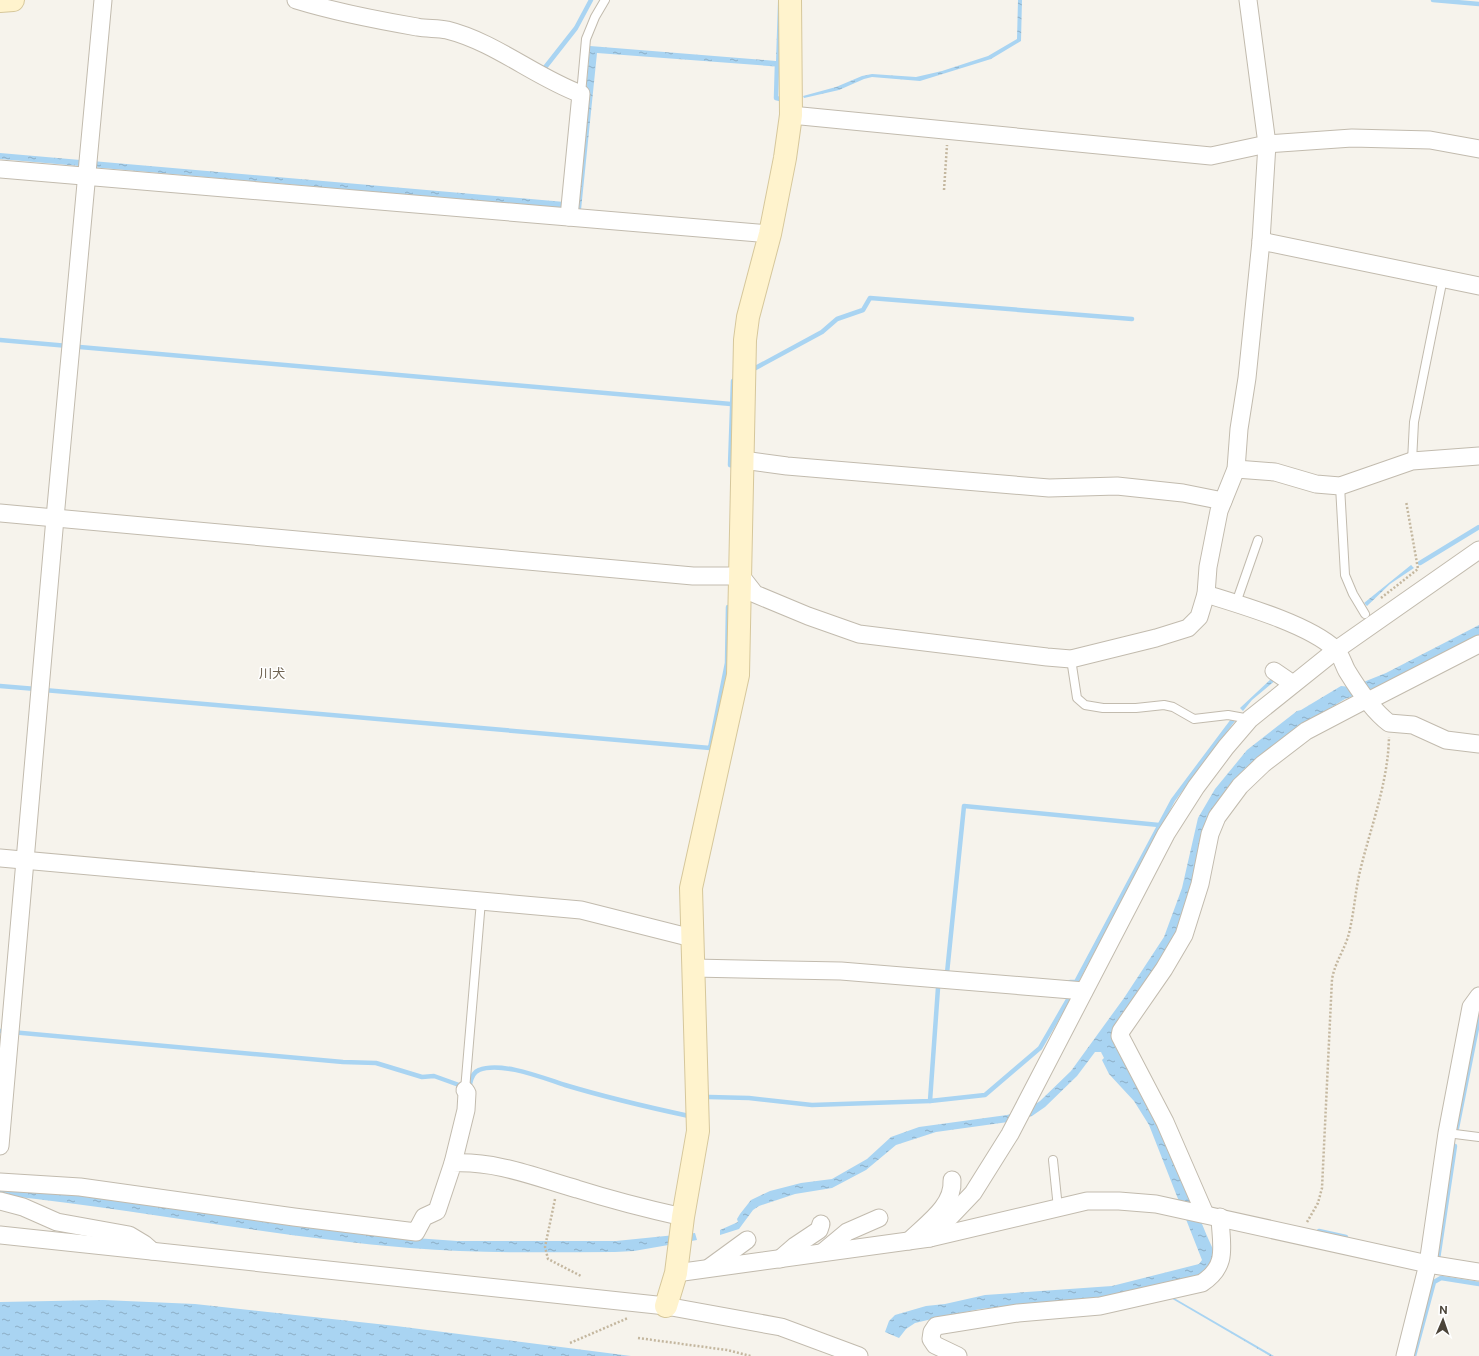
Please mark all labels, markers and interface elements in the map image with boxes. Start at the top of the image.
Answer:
district label: 川犬 [259,666,285,681]
north arrow [1423,1300,1463,1340]
text: N [1439,1304,1448,1316]

